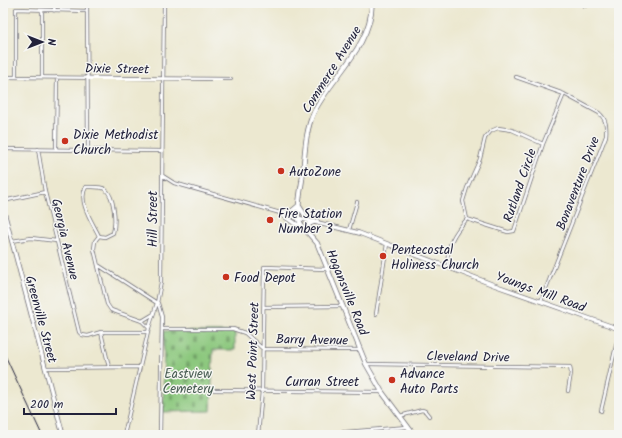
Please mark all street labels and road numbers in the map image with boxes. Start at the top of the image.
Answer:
street label: Commerce Avenue [297,22,368,118]
street label: Dixie Street [85,58,150,81]
street label: Bonaventure Drive [551,133,606,234]
street label: Rutland Circle [498,146,543,225]
street label: Hill Street [143,190,164,247]
street label: Georgia Avenue [45,197,84,282]
street label: Hogansville Road [320,246,374,339]
street label: Youngs Mill Road [493,266,589,319]
street label: Greenville Street [19,273,63,366]
street label: West Point Street [241,301,266,400]
street label: Barry Avenue [276,329,349,352]
street label: Cleveland Drive [426,346,510,369]
street label: Curran Street [285,372,360,393]

